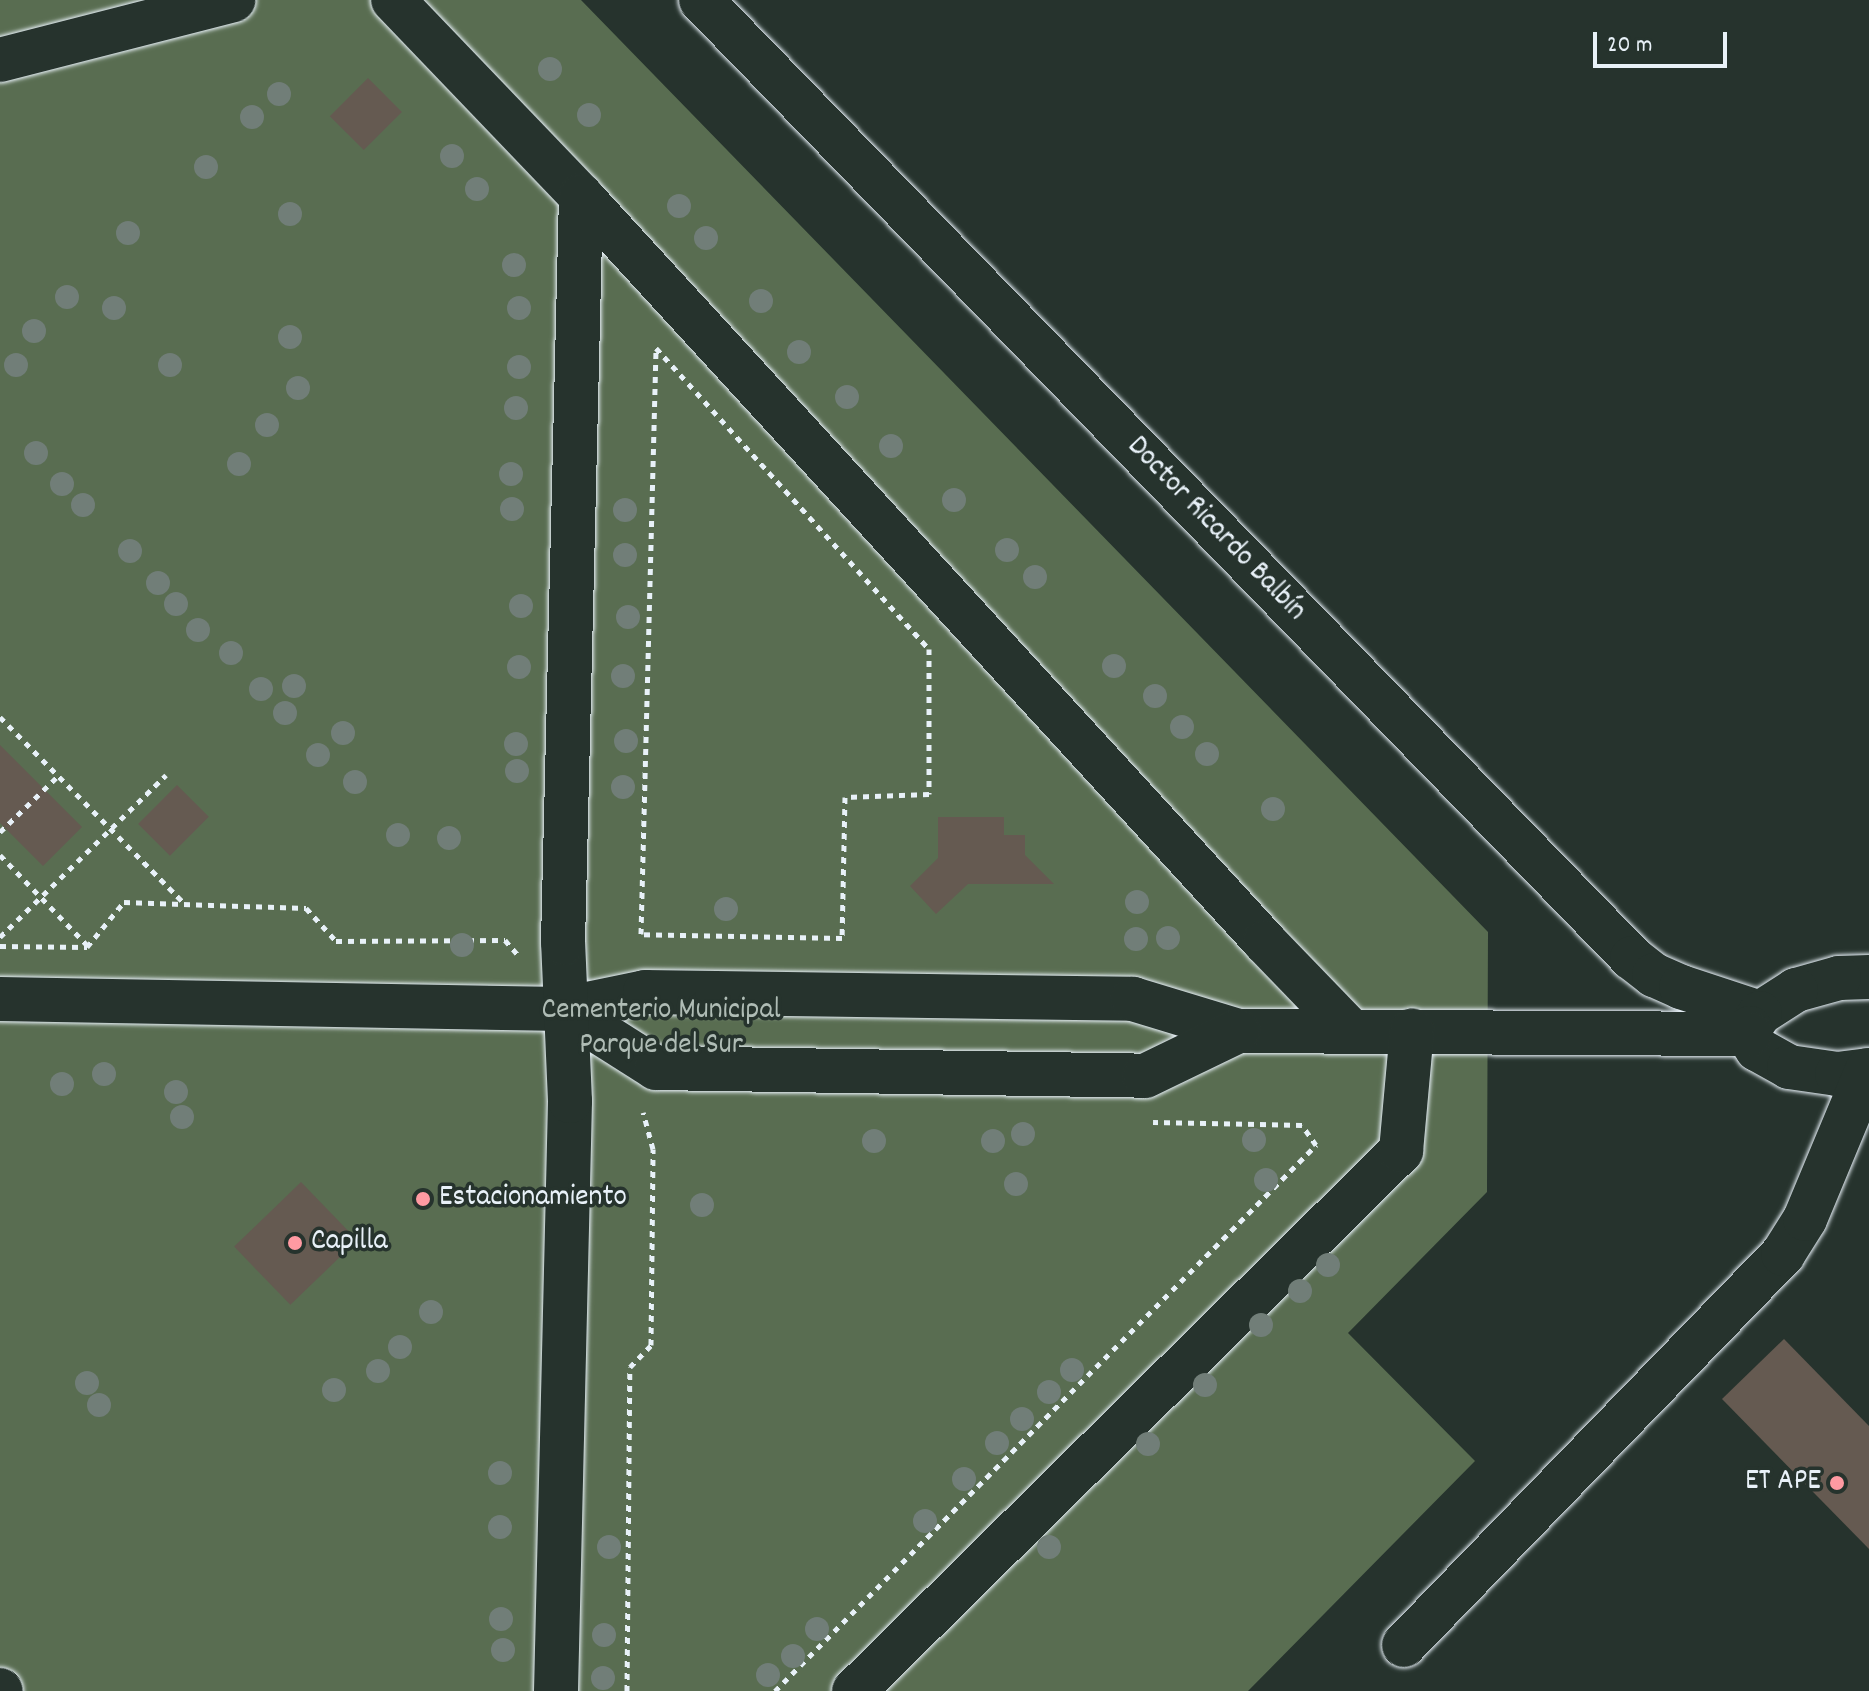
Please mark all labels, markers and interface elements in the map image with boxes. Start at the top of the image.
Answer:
scale bar [1597,16,1731,66]
text: 20 m [1607,29,1653,63]
street label: Doctor Ricardo Balbín [1118,430,1312,630]
park label: Cementerio Municipal Parque del Sur [541,994,781,1064]
place label: Estacionamiento [439,1181,627,1217]
marker: Estacionamiento [414,1190,432,1208]
place label: Capilla [311,1225,388,1261]
marker: Capilla [286,1234,304,1252]
place label: ET APE [1745,1465,1821,1501]
marker: ET APE [1828,1474,1846,1492]

